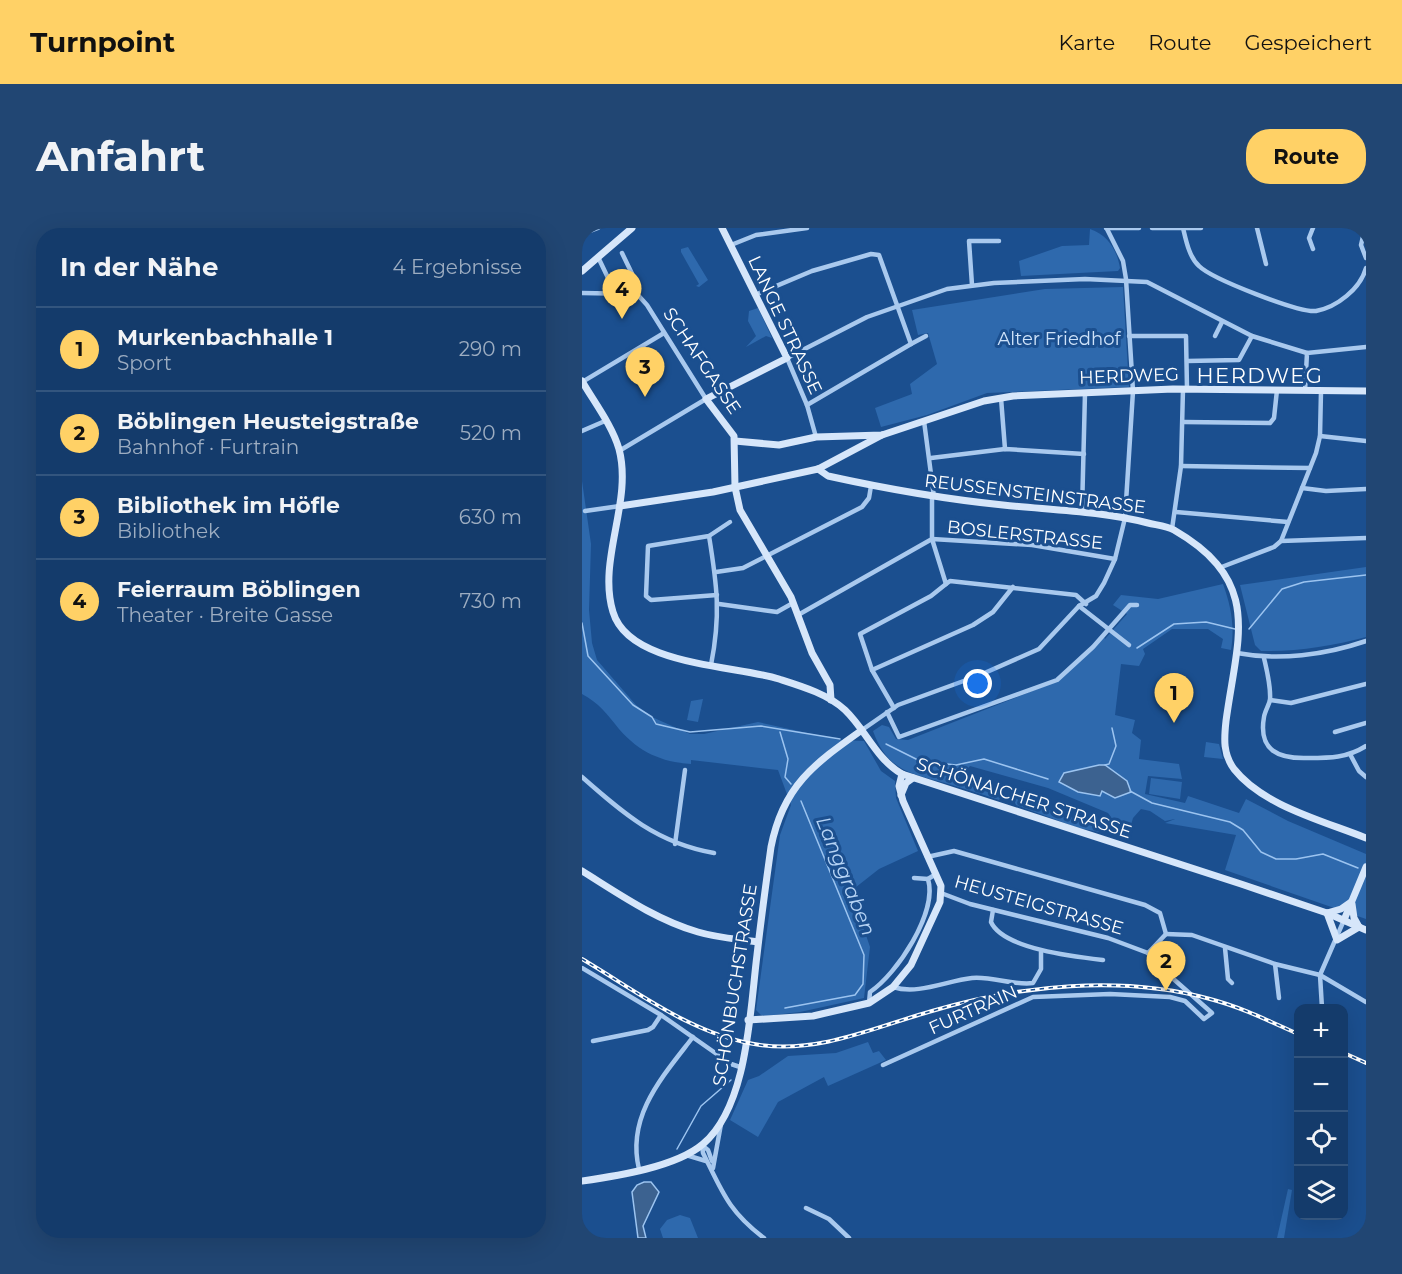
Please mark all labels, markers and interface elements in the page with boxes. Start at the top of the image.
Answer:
text: Turnpoint [30,25,175,59]
text: Karte [1059,30,1115,55]
text: Route [1148,30,1211,55]
text: Gespeichert [1244,30,1372,55]
button: Route [1246,129,1366,184]
text: Anfahrt [36,130,205,182]
text: In der Nähe [60,251,218,283]
street label: LANGE STRASSE [743,252,827,398]
text: 4 Ergebnisse [393,255,522,279]
pin: 4 [602,270,642,319]
street label: SCHAFGASSE [658,304,746,418]
text: Murkenbachhalle 1 [117,324,333,351]
park label: Alter Friedhof [997,328,1121,350]
text: 1 [76,337,83,361]
text: 290 m [459,337,522,361]
pin: 3 [626,348,664,397]
text: Sport [117,351,172,375]
street label: HERDWEG [1079,363,1179,389]
district label: HERDWEG [1197,363,1323,388]
text: Böblingen Heusteigstraße [117,408,419,435]
text: 2 [74,421,85,445]
text: 520 m [460,421,522,445]
text: Bahnhof · Furtrain [117,435,299,459]
street label: REUSSENSTEINSTRASSE [923,470,1147,518]
text: Bibliothek im Höfle [117,492,340,519]
text: 3 [74,505,85,529]
text: 630 m [459,505,522,529]
street label: BOSLERSTRASSE [946,516,1104,554]
text: Bibliothek [117,519,220,543]
text: Feierraum Böblingen [117,576,361,603]
text: 4 [73,589,86,613]
text: 730 m [459,589,522,613]
text: Theater · Breite Gasse [117,603,333,627]
your location [963,669,992,698]
pin: 1 [1154,674,1194,723]
street label: SCHÖNAICHER STRASSE [914,753,1134,843]
water label: Langgraben [811,813,881,939]
street label: HEUSTEIGSTRASSE [952,870,1126,940]
street label: SCHÖNBUCHSTRASSE [708,882,762,1088]
pin: 2 [1146,942,1186,991]
street label: FURTRAIN [925,981,1021,1039]
map controls [1294,1004,1348,1220]
button: + [1294,1004,1348,1058]
button: − [1294,1058,1348,1112]
button: locate [1294,1112,1348,1166]
button: layers [1294,1166,1348,1220]

